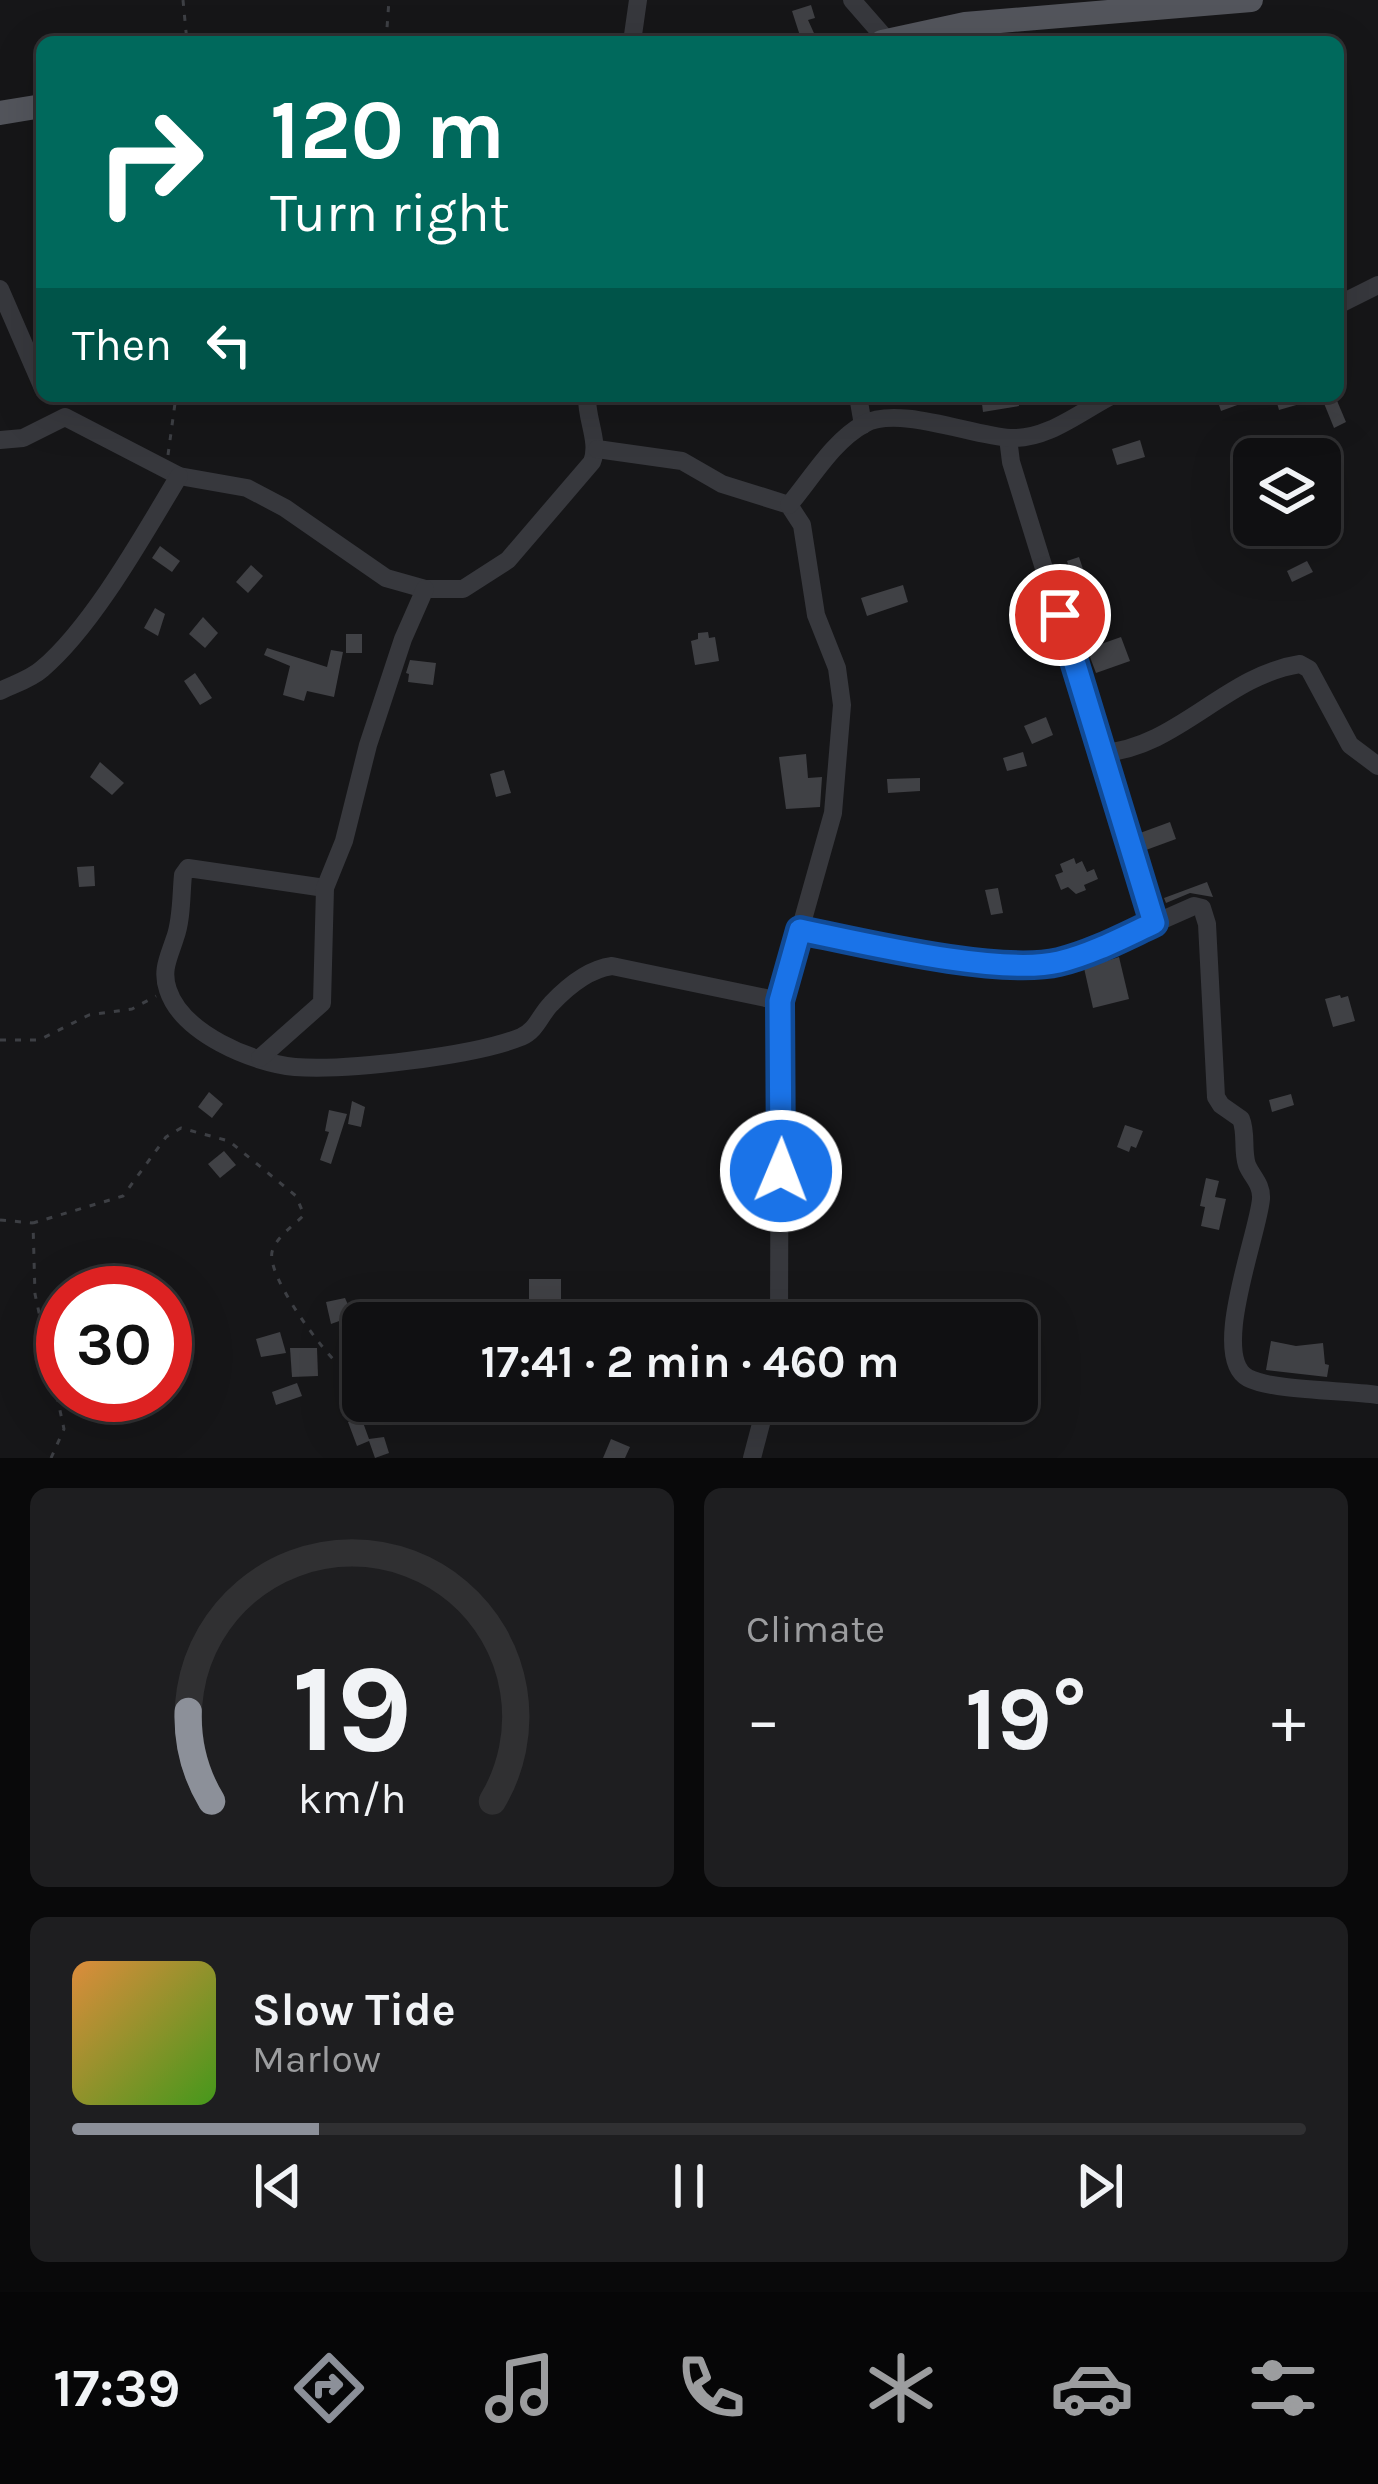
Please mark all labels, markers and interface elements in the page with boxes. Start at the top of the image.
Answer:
text: 120 m [270,81,505,179]
icon: right [72,84,228,240]
text: Turn right [270,181,510,245]
icon: left [196,312,262,378]
text: Then [72,319,172,371]
map controls [1233,438,1341,546]
button: layers [1233,438,1341,546]
pin [1009,564,1111,666]
icon: arrive [1027,582,1093,648]
position arrow [718,1108,844,1234]
speed limit sign: 30 [36,1266,192,1422]
text: 17:41 · 2 min · 460 m [480,1336,900,1388]
text: Climate [746,1606,885,1652]
text: 19 [292,1636,412,1781]
text: 19° [965,1666,1087,1772]
text: − [746,1681,781,1759]
text: + [1271,1681,1306,1759]
text: km/h [298,1773,406,1823]
text: Slow Tide [252,1984,456,2036]
text: Marlow [252,2036,381,2082]
icon: previous [245,2153,311,2219]
icon: pause [656,2153,722,2219]
icon: next [1067,2153,1133,2219]
icon: directions [287,2346,371,2430]
icon: music [478,2346,562,2430]
icon: phone [669,2346,753,2430]
icon: climate [859,2346,943,2430]
icon: car [1050,2346,1134,2430]
icon: filters [1241,2346,1325,2430]
text: 17:39 [53,2356,181,2420]

